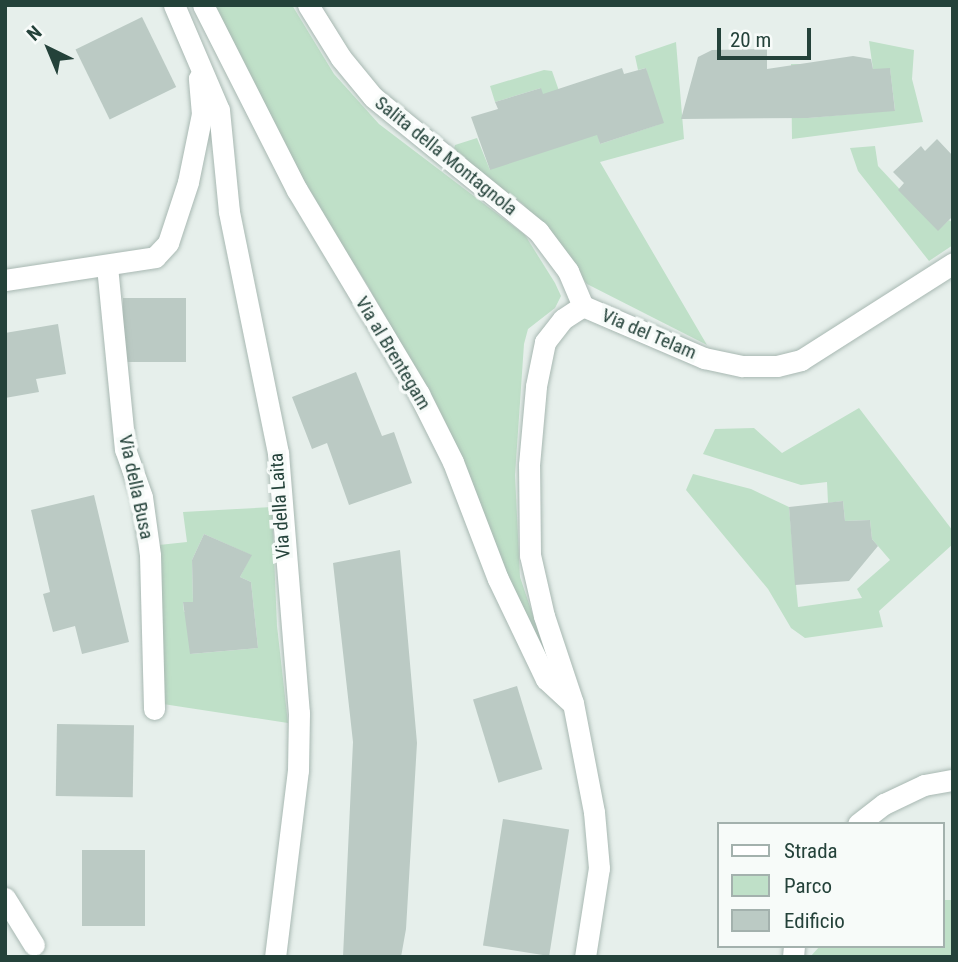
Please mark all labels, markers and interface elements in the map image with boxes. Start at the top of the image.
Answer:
north arrow [14,14,84,84]
scale bar [720,14,814,58]
text: N [22,21,46,46]
text: 20 m [730,28,771,52]
street label: Salita della Montagnola [370,92,522,220]
street label: Via al Brentegam [350,292,436,414]
street label: Via del Telam [598,304,700,364]
street label: Via della Busa [114,433,158,541]
street label: Via della Laita [265,452,295,560]
legend [716,822,944,948]
text: Strada [784,839,838,863]
text: Parco [784,874,832,898]
text: Edificio [784,909,845,933]

